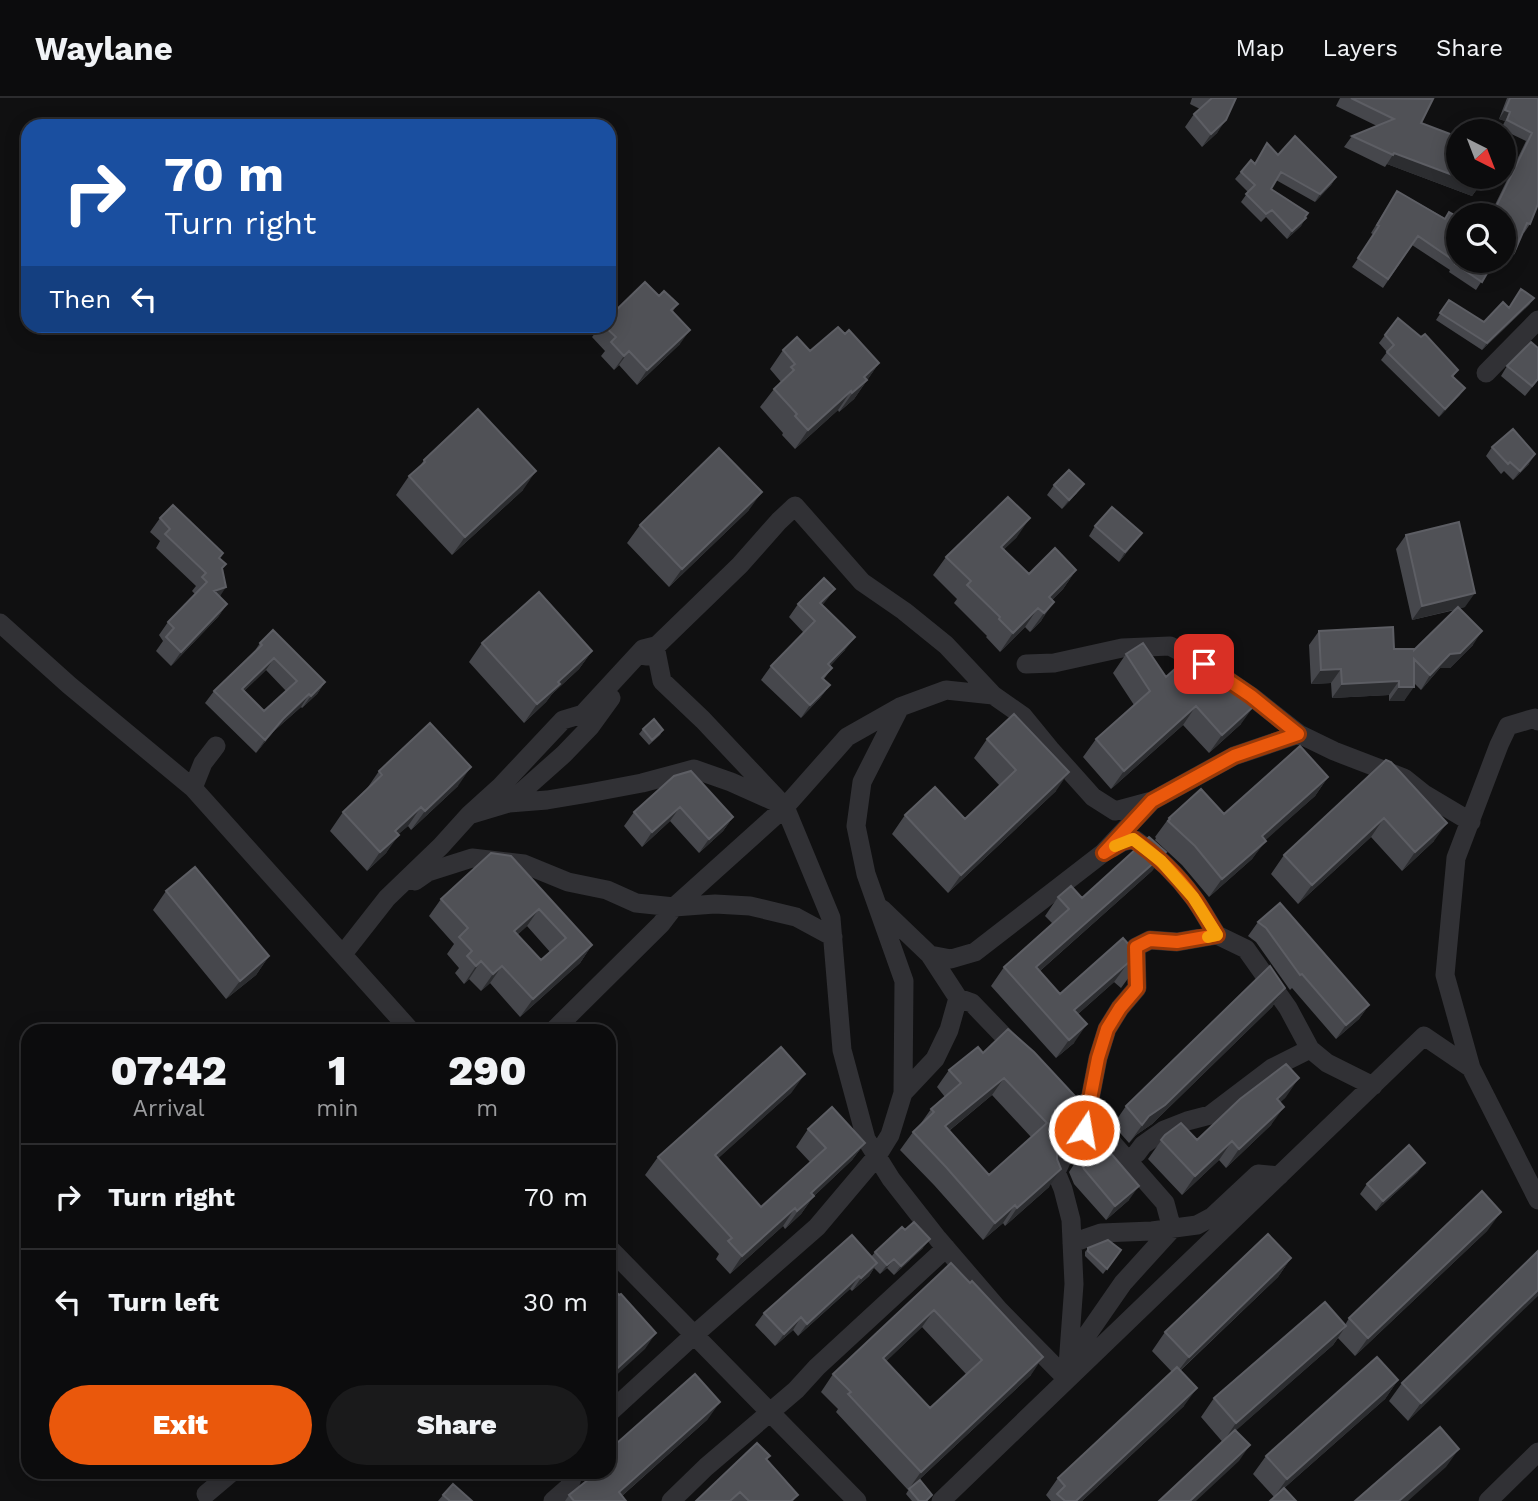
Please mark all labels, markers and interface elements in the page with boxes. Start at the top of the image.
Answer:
text: Waylane [35,29,173,68]
text: Map [1236,34,1284,62]
text: Layers [1322,34,1398,62]
text: Share [1436,34,1503,62]
north arrow [1446,119,1516,189]
map controls [1446,119,1516,273]
text: 70 m [164,145,284,203]
icon: right [49,147,140,238]
button: search [1446,203,1516,273]
text: Turn right [164,204,316,242]
icon: left [125,280,163,318]
text: Then [49,284,111,314]
pin [1174,634,1234,694]
icon: arrive [1185,645,1223,683]
text: 07:42 [110,1046,227,1095]
text: 1 [328,1046,347,1095]
text: 290 [448,1046,527,1095]
position arrow [1047,1093,1121,1167]
text: Arrival [133,1095,205,1122]
text: min [316,1095,359,1122]
text: m [476,1095,498,1122]
icon: right [49,1178,87,1216]
text: Turn right [108,1182,235,1212]
text: 70 m [524,1182,588,1212]
icon: left [49,1283,87,1321]
text: Turn left [108,1287,219,1317]
text: 30 m [523,1287,588,1317]
button: Exit [49,1385,312,1465]
button: Share [326,1385,588,1465]

